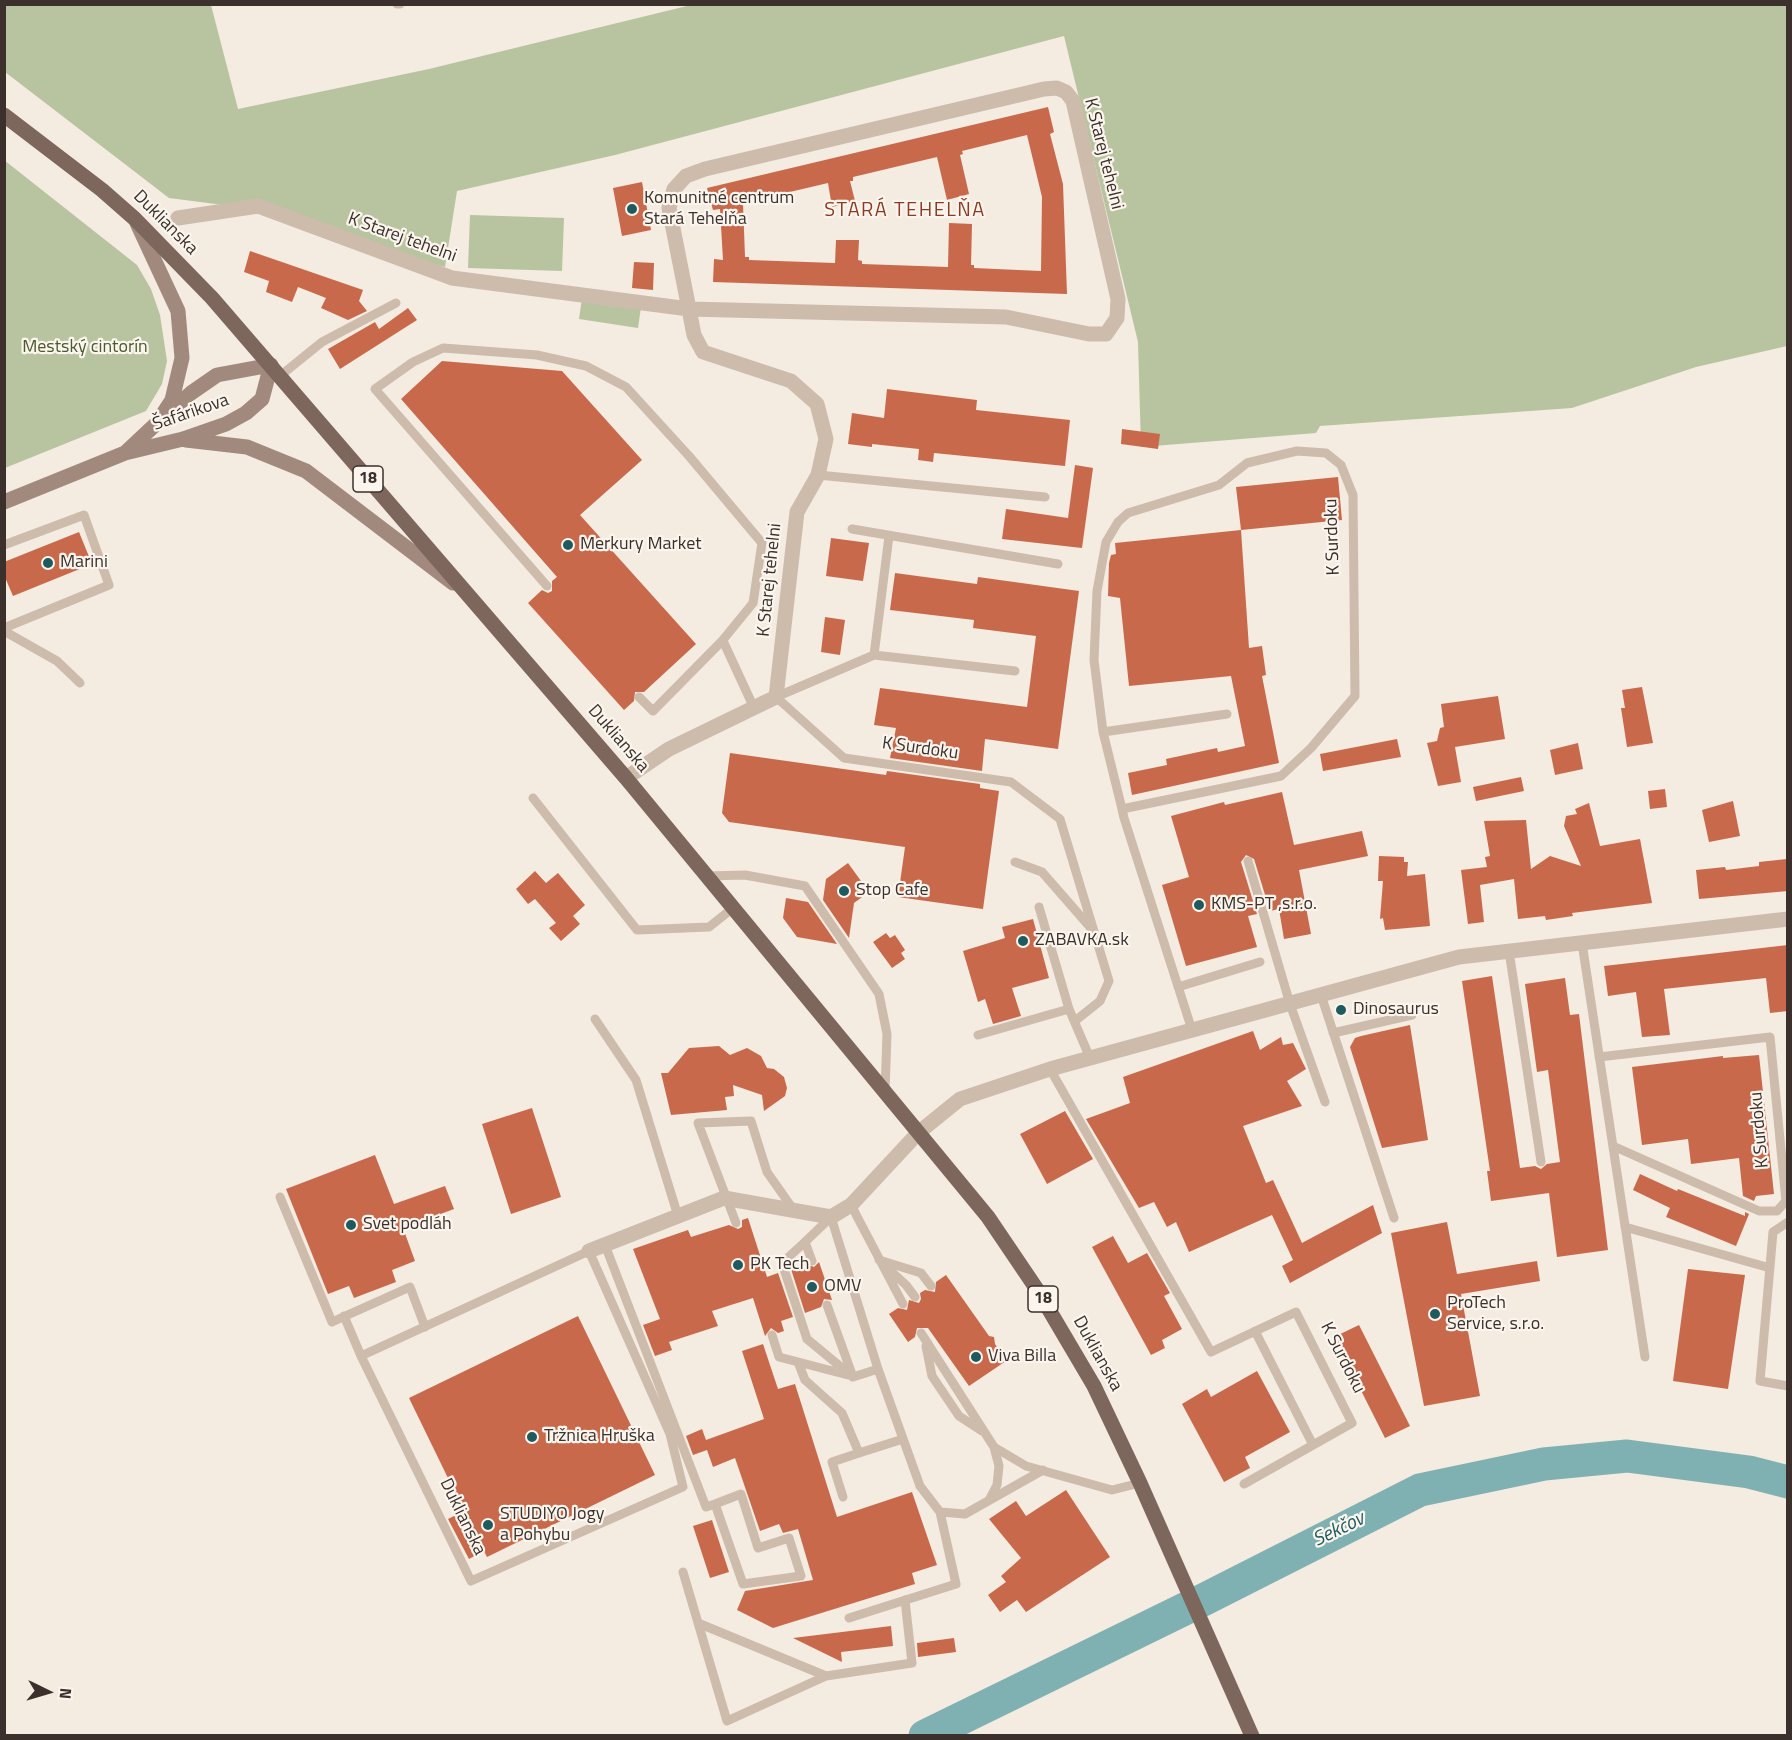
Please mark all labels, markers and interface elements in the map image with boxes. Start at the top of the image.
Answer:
street label: K Starej tehelni [1079,96,1127,212]
street label: Duklianska [128,186,202,260]
place label: Komunitné centrum Stará Tehelňa [644,188,794,230]
district label: STARÁ TEHELŇA [824,199,986,223]
marker: Komunitné centrum Stará Tehelňa [625,202,639,216]
street label: K Starej tehelni [345,208,459,268]
park label: Mestský cintorín [22,337,148,359]
street label: Šafárikova [150,390,232,436]
road number: 18 [353,466,383,492]
street label: K Surdoku [1321,498,1345,576]
street label: K Starej tehelni [753,522,787,638]
place label: Merkury Market [580,534,702,556]
marker: Merkury Market [561,538,575,552]
place label: Marini [60,552,108,574]
marker: Marini [41,556,55,570]
street label: Duklianska [583,701,653,777]
street label: K Surdoku [881,733,959,765]
place label: Stop Cafe [856,880,929,902]
marker: Stop Cafe [837,884,851,898]
place label: KMS-PT ,s.r.o. [1211,894,1317,916]
marker: KMS-PT ,s.r.o. [1192,898,1206,912]
place label: ZABAVKA.sk [1035,930,1129,952]
marker: ZABAVKA.sk [1016,934,1030,948]
place label: Dinosaurus [1353,999,1439,1021]
marker: Dinosaurus [1334,1003,1348,1017]
street label: K Surdoku [1746,1091,1774,1169]
place label: Svet podláh [363,1214,452,1236]
marker: Svet podláh [344,1218,358,1232]
place label: PK Tech [750,1254,809,1276]
marker: PK Tech [731,1258,745,1272]
place label: OMV [824,1276,861,1298]
marker: OMV [805,1280,819,1294]
road number: 18 [1028,1286,1058,1312]
place label: ProTech Service, s.r.o. [1447,1293,1544,1336]
marker: ProTech Service, s.r.o. [1428,1307,1442,1321]
street label: Duklianska [1068,1313,1126,1395]
street label: K Surdoku [1315,1319,1369,1397]
place label: Viva Billa [988,1346,1056,1368]
marker: Viva Billa [969,1350,983,1364]
place label: Tržnica Hruška [544,1426,655,1448]
marker: Tržnica Hruška [525,1430,539,1444]
street label: Duklianska [434,1475,490,1559]
place label: STUDIYO Jogy a Pohybu [500,1504,604,1546]
water label: Sekčov [1309,1507,1369,1553]
marker: STUDIYO Jogy a Pohybu [481,1518,495,1532]
north arrow [18,1662,78,1722]
text: N [53,1687,78,1700]

